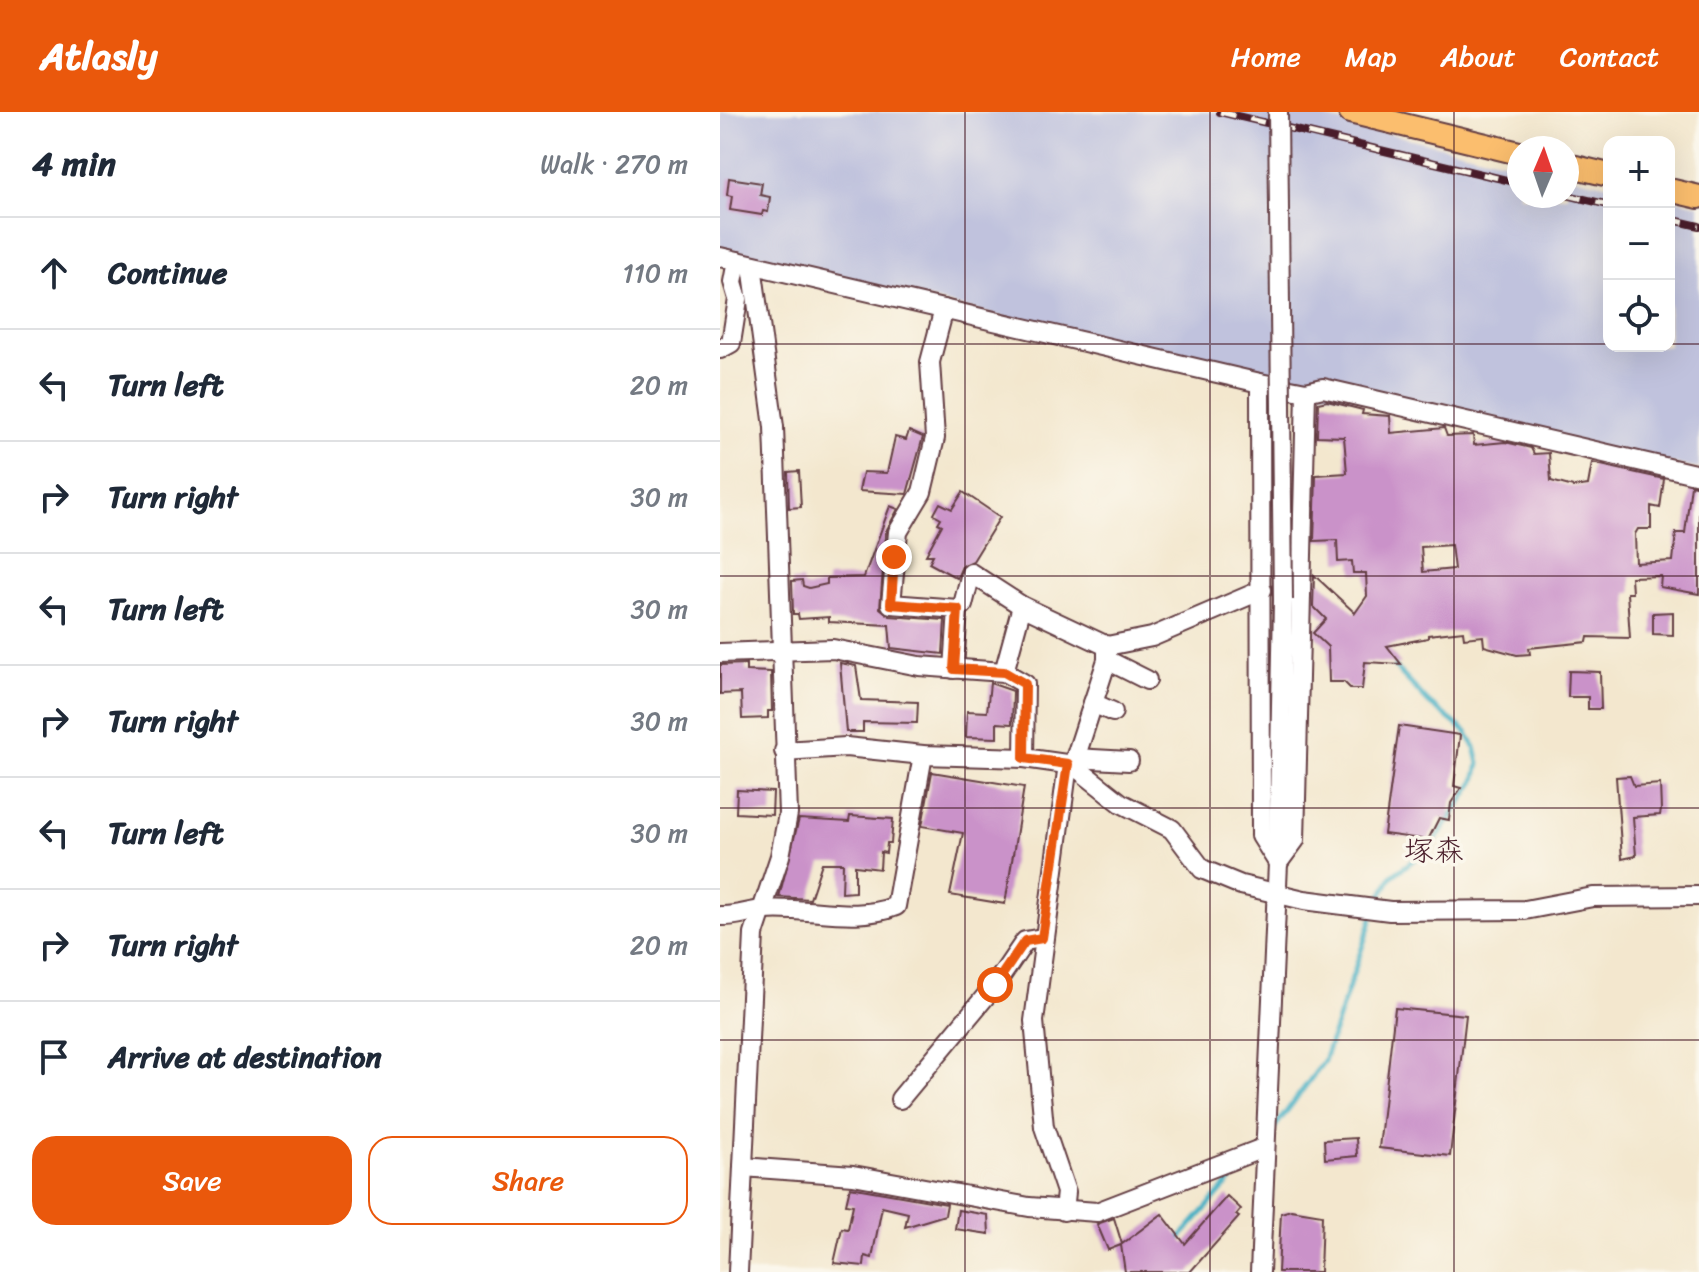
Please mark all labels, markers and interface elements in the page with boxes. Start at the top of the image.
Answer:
text: Atlasly [40,23,158,90]
text: Home [1231,32,1301,81]
text: Map [1345,32,1396,81]
text: About [1440,32,1516,81]
text: Contact [1560,32,1659,81]
text: 4 min [32,134,116,194]
north arrow [1507,136,1579,208]
map controls [1603,136,1675,352]
button: + [1603,136,1675,208]
text: Walk · 270 m [540,141,688,187]
button: − [1603,208,1675,280]
text: Continue [108,246,227,300]
text: 110 m [623,250,688,296]
icon: ahead [32,251,76,295]
button: locate [1603,280,1675,352]
text: Turn left [108,358,224,412]
text: 20 m [630,362,688,408]
icon: left [32,363,76,407]
text: Turn right [108,470,238,524]
text: 30 m [631,474,688,520]
icon: right [32,475,76,519]
route end [876,539,912,575]
text: Turn left [108,582,224,636]
text: 30 m [631,586,688,632]
icon: left [32,587,76,631]
text: Turn right [108,694,238,748]
text: 30 m [631,698,688,744]
icon: right [32,699,76,743]
text: Turn left [108,806,224,860]
text: 30 m [631,810,688,856]
icon: left [32,811,76,855]
district label: 塚森 [1404,824,1464,878]
text: Turn right [108,918,238,972]
text: 20 m [630,922,688,968]
icon: right [32,923,76,967]
route start [977,967,1013,1003]
text: Arrive at destination [108,1030,382,1084]
icon: arrive [32,1035,76,1079]
button: Save [32,1136,352,1225]
button: Share [368,1136,688,1225]

